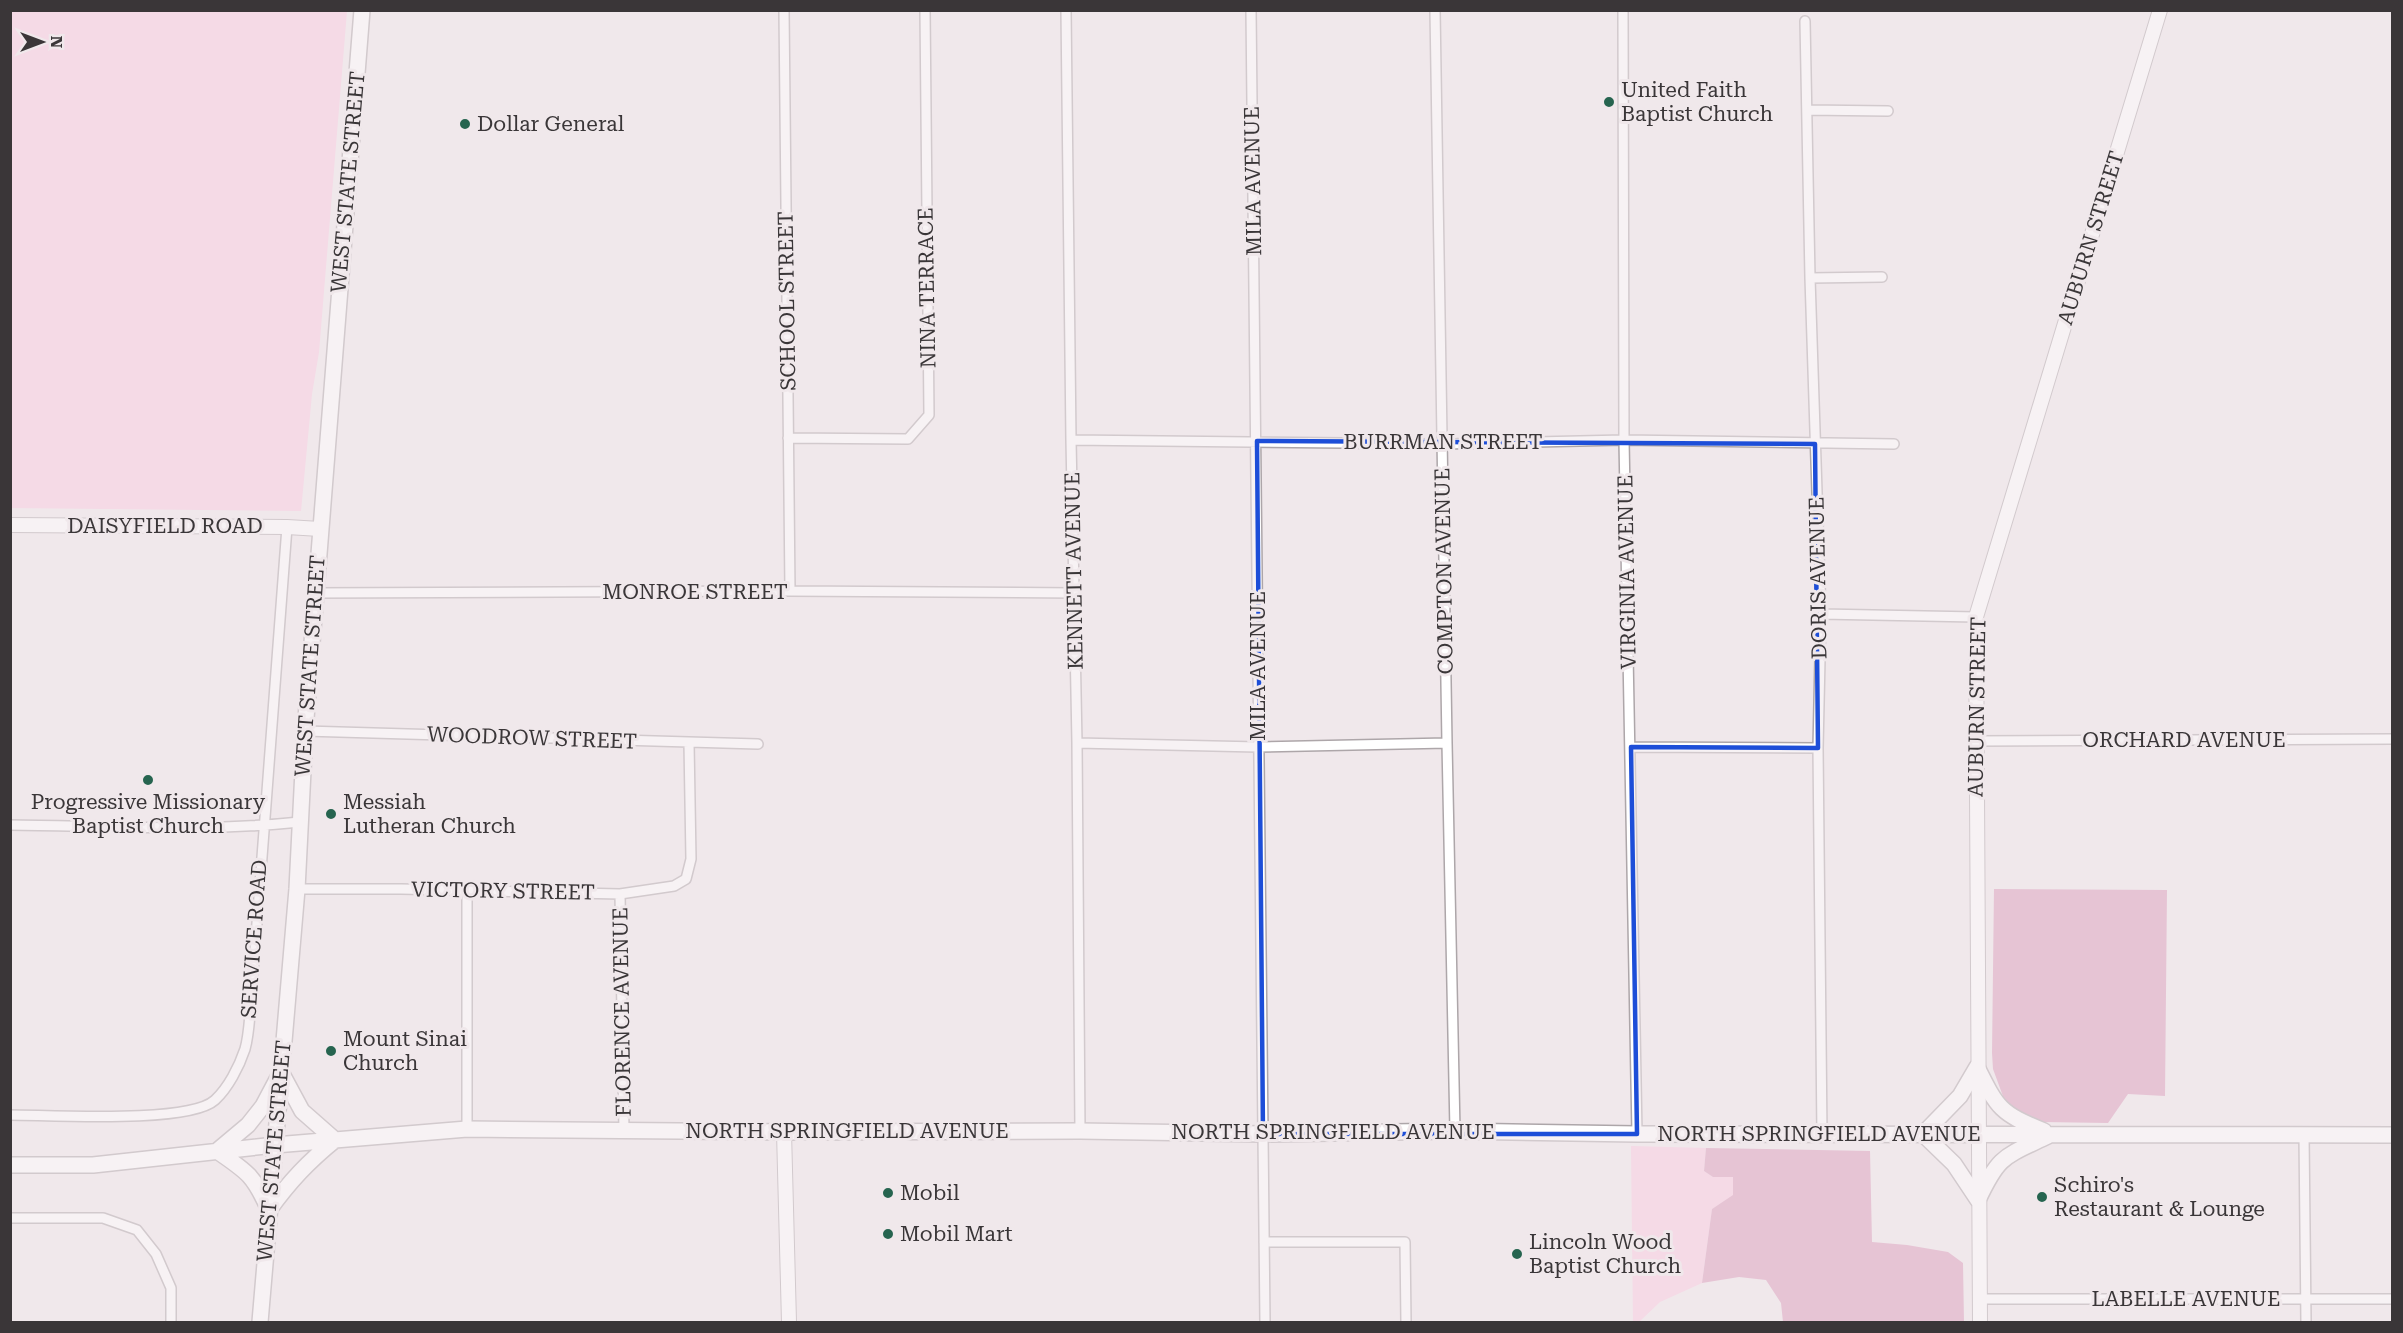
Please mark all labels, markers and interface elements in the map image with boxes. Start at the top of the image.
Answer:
north arrow [12,12,72,72]
text: N [47,36,66,48]
street label: WEST STATE STREET [326,70,370,294]
place label: United Faith Baptist Church [1621,78,1773,126]
marker: United Faith Baptist Church [1602,95,1616,109]
street label: MILA AVENUE [1240,106,1266,256]
place label: Dollar General [477,112,625,136]
marker: Dollar General [458,117,472,131]
street label: AUBURN STREET [2053,148,2129,328]
street label: NINA TERRACE [914,207,940,369]
street label: SCHOOL STREET [773,211,801,391]
street label: BURRMAN STREET [1344,430,1542,454]
street label: COMPTON AVENUE [1430,467,1458,675]
street label: KENNETT AVENUE [1060,472,1088,670]
street label: VIRGINIA AVENUE [1613,475,1641,669]
street label: DORIS AVENUE [1805,497,1831,659]
street label: DAISYFIELD ROAD [67,514,263,538]
street label: WEST STATE STREET [290,554,330,778]
street label: MONROE STREET [602,580,788,604]
street label: MILA AVENUE [1246,591,1270,741]
street label: AUBURN STREET [1963,617,1991,797]
street label: WOODROW STREET [426,722,638,754]
street label: ORCHARD AVENUE [2082,728,2286,752]
marker: Progressive Missionary Baptist Church [141,773,155,787]
place label: Progressive Missionary Baptist Church [31,790,266,838]
place label: Messiah Lutheran Church [343,790,516,838]
marker: Messiah Lutheran Church [324,807,338,821]
street label: SERVICE ROAD [236,859,272,1019]
street label: VICTORY STREET [411,877,595,905]
street label: FLORENCE AVENUE [608,907,636,1117]
place label: Mount Sinai Church [343,1027,467,1075]
street label: WEST STATE STREET [252,1039,296,1263]
marker: Mount Sinai Church [324,1044,338,1058]
street label: NORTH SPRINGFIELD AVENUE [685,1119,1009,1143]
street label: NORTH SPRINGFIELD AVENUE [1171,1120,1495,1144]
street label: NORTH SPRINGFIELD AVENUE [1657,1122,1981,1146]
place label: Schiro's Restaurant & Lounge [2054,1173,2265,1221]
place label: Mobil [900,1181,960,1205]
marker: Mobil [881,1186,895,1200]
marker: Schiro's Restaurant & Lounge [2035,1190,2049,1204]
place label: Mobil Mart [900,1222,1013,1246]
marker: Mobil Mart [881,1227,895,1241]
place label: Lincoln Wood Baptist Church [1529,1230,1681,1278]
marker: Lincoln Wood Baptist Church [1510,1247,1524,1261]
street label: LABELLE AVENUE [2092,1287,2280,1311]

